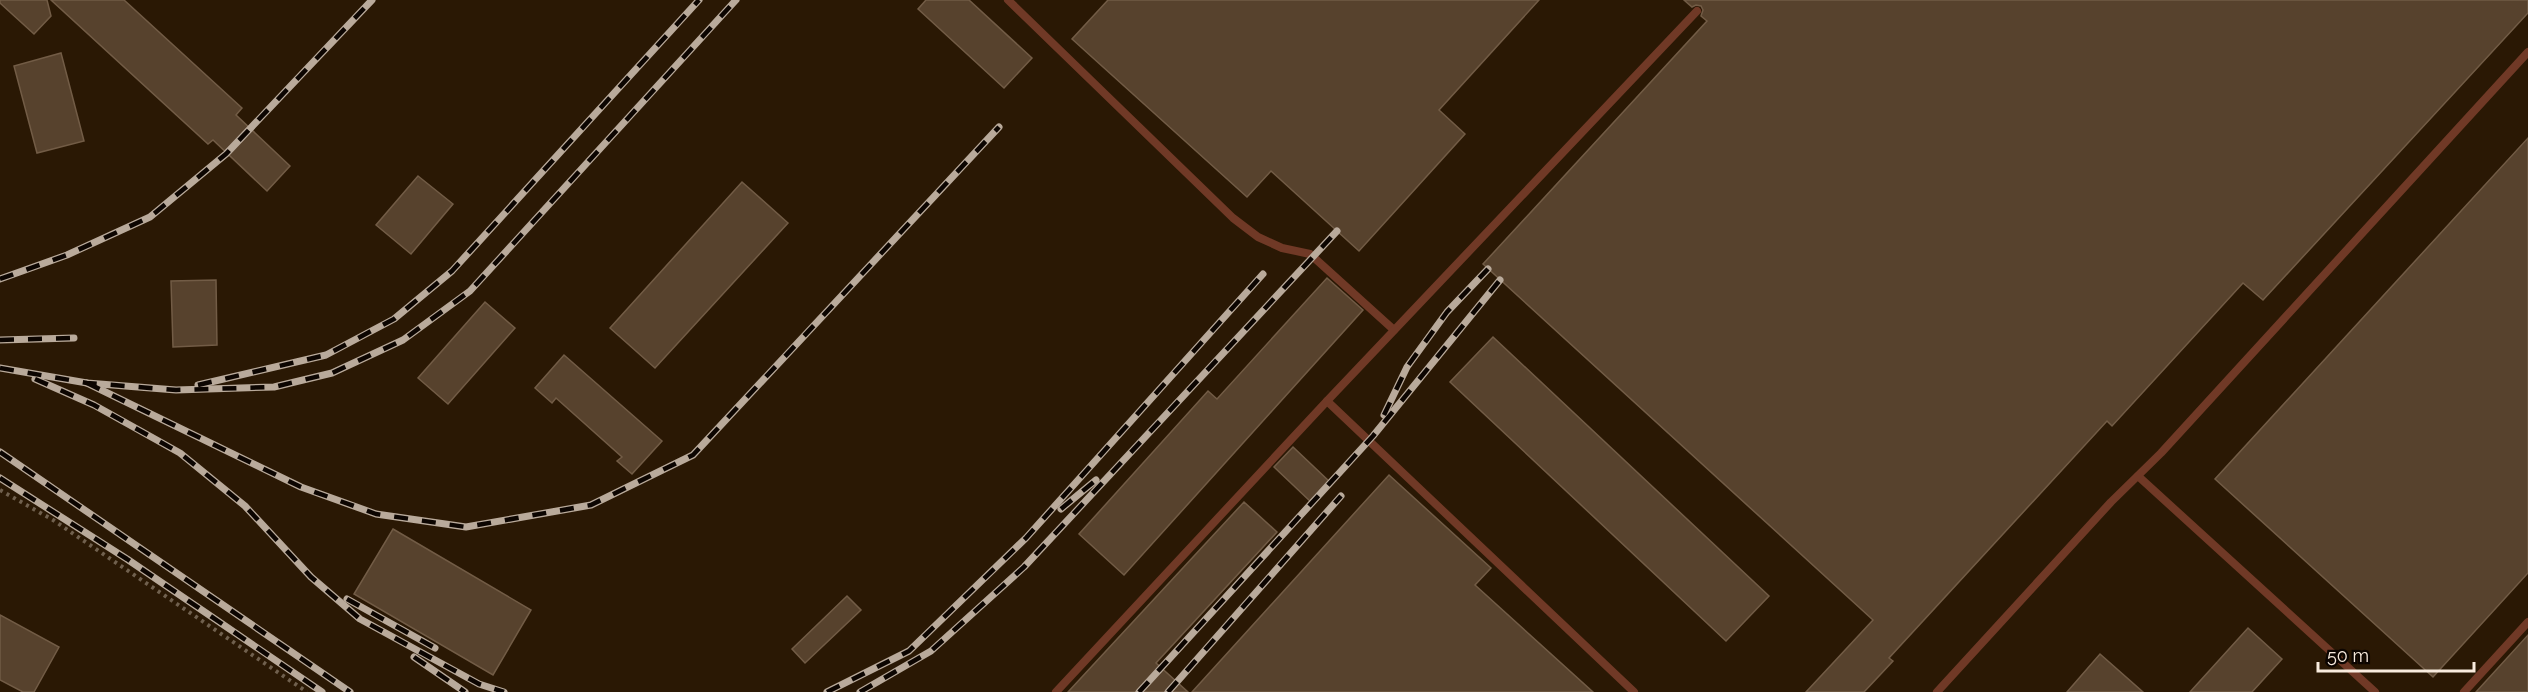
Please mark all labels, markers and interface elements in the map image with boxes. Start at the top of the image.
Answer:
scale bar [2318,635,2474,673]
text: 50 m [2327,645,2369,666]

